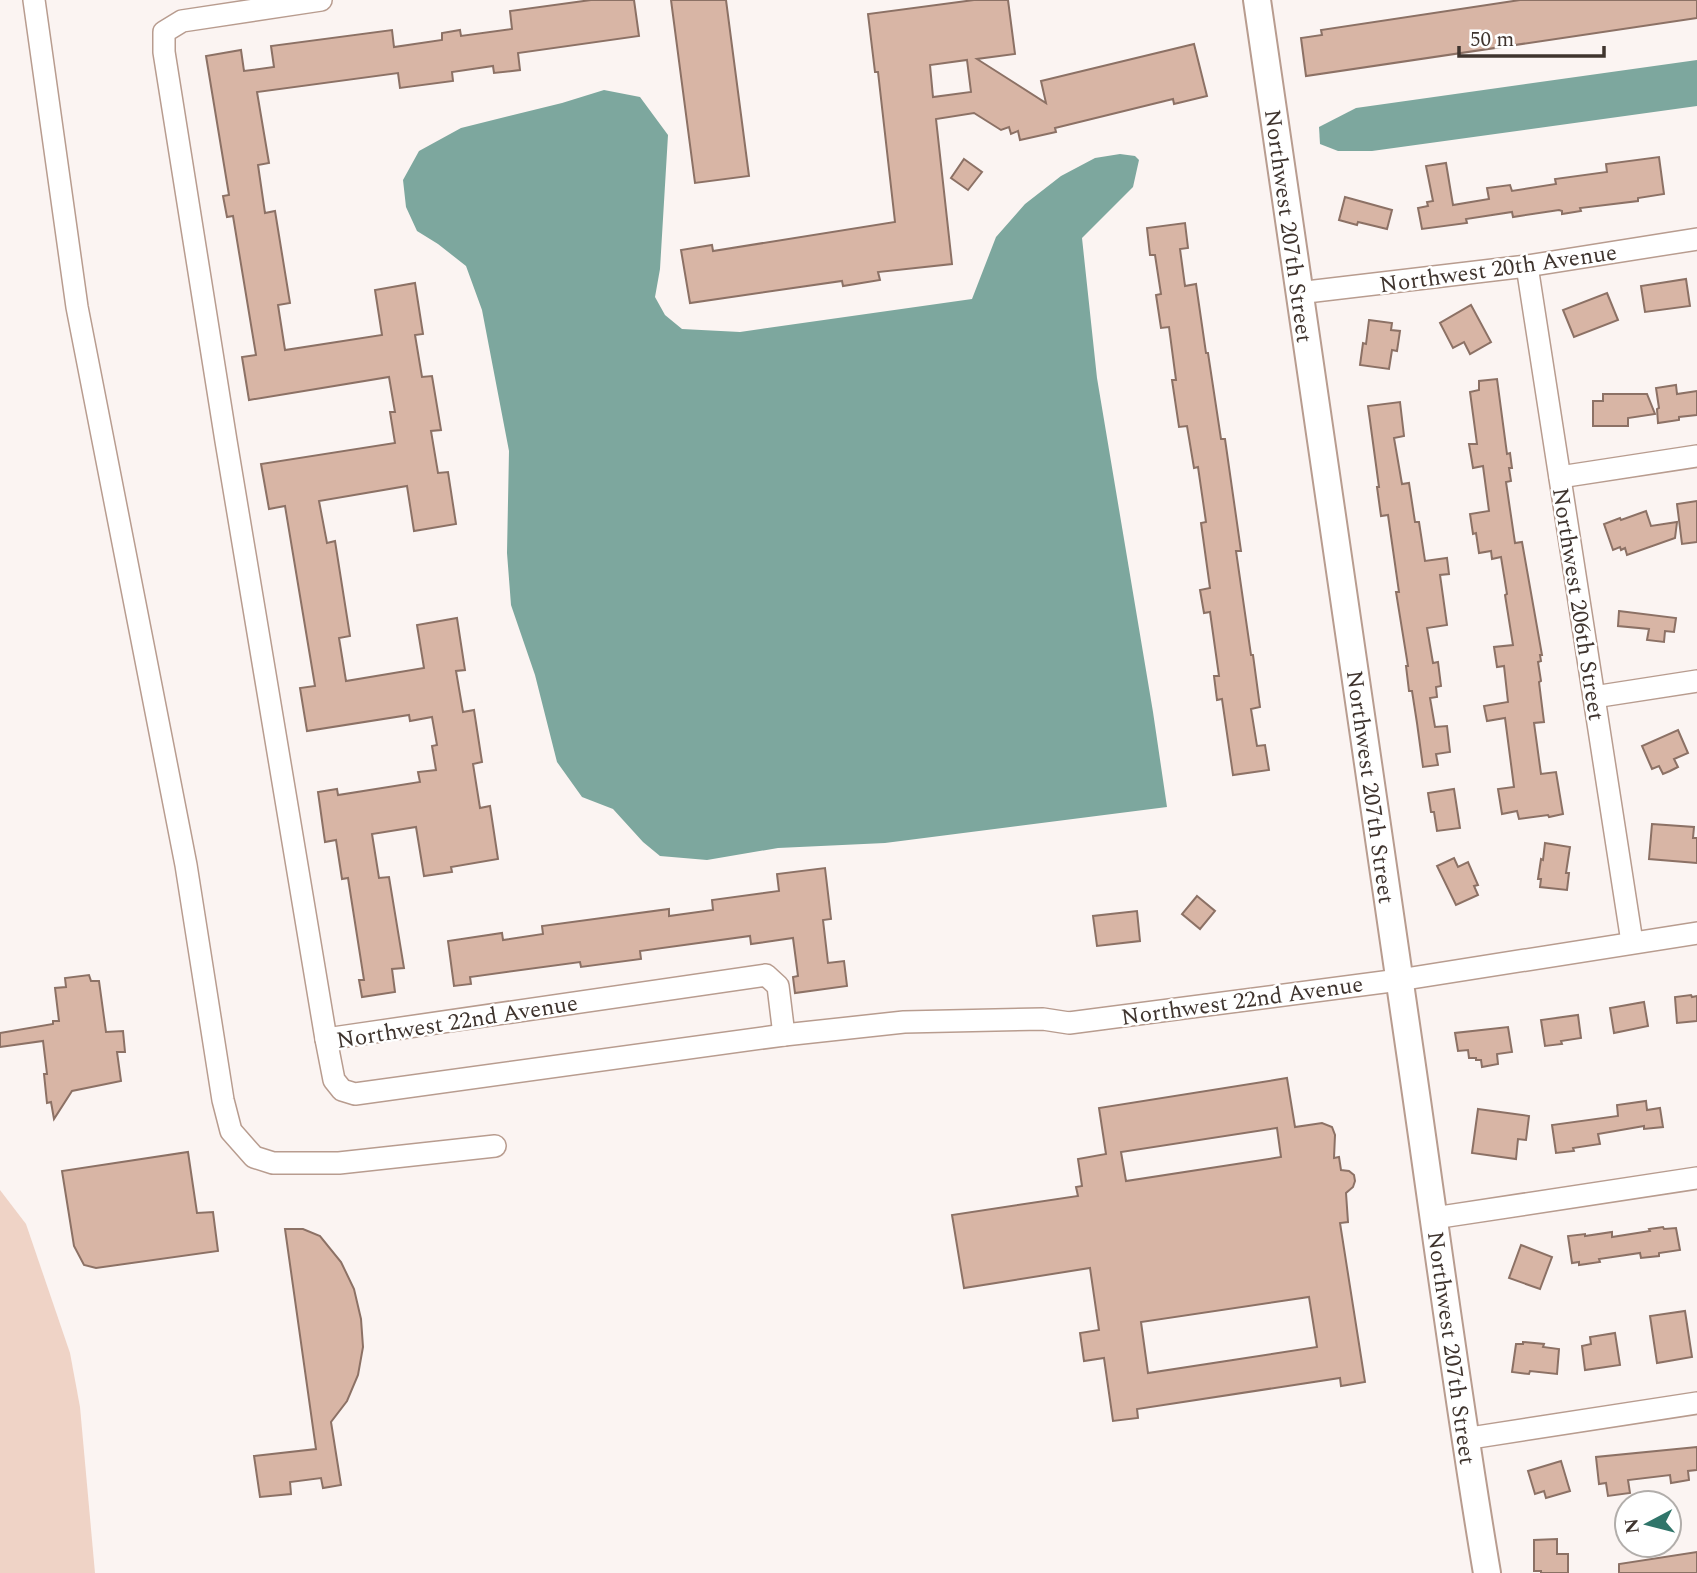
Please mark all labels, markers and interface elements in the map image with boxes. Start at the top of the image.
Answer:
scale bar [1459,14,1604,58]
text: 50 m [1470,24,1514,56]
street label: Northwest 207th Street [1254,107,1321,345]
street label: Northwest 20th Avenue [1377,235,1619,303]
street label: Northwest 206th Street [1542,485,1613,723]
street label: Northwest 207th Street [1336,668,1403,906]
street label: Northwest 22nd Avenue [1119,967,1366,1036]
street label: Northwest 22nd Avenue [334,986,581,1059]
street label: Northwest 207th Street [1417,1229,1484,1467]
north arrow [1613,1489,1683,1559]
text: N [1617,1516,1648,1535]

